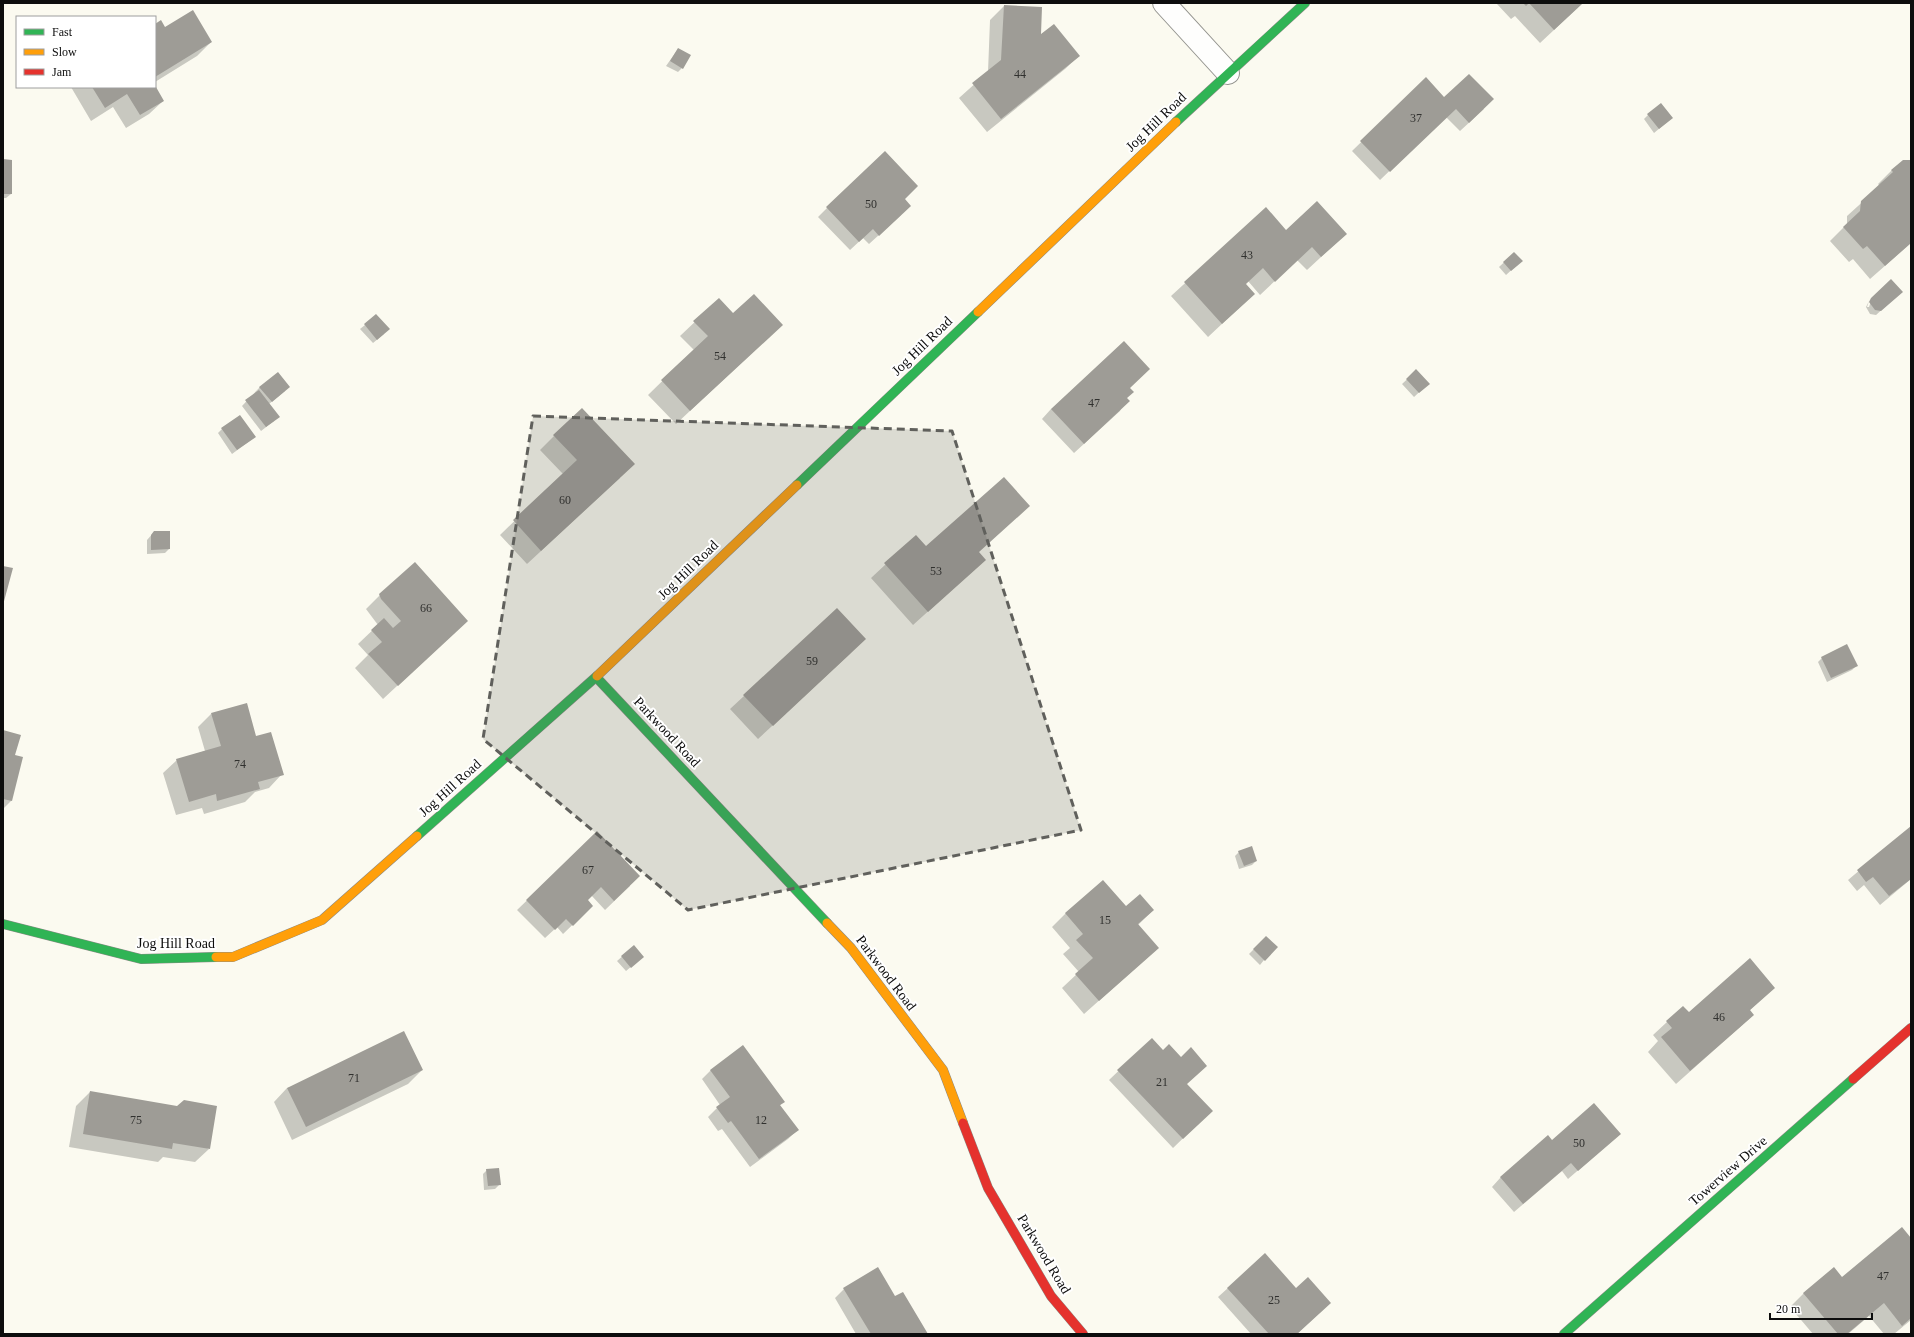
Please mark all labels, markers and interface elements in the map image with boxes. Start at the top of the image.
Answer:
legend [16,16,156,88]
text: Fast [52,25,73,39]
text: Slow [52,45,77,59]
text: Jam [52,65,72,79]
house number: 44 [1014,67,1026,81]
street label: Jog Hill Road [1123,90,1189,154]
house number: 37 [1410,111,1422,125]
house number: 50 [865,197,877,211]
house number: 43 [1241,248,1253,262]
street label: Jog Hill Road [889,314,955,378]
house number: 54 [714,349,726,363]
house number: 47 [1088,396,1100,410]
house number: 60 [559,493,571,507]
street label: Jog Hill Road [655,538,721,602]
house number: 53 [930,564,942,578]
house number: 66 [420,601,432,615]
house number: 59 [806,654,818,668]
street label: Parkwood Road [631,694,703,770]
street label: Jog Hill Road [416,756,484,820]
house number: 74 [234,757,246,771]
house number: 67 [582,863,594,877]
house number: 15 [1099,913,1111,927]
street label: Parkwood Road [853,933,919,1013]
street label: Jog Hill Road [137,936,215,951]
house number: 46 [1713,1010,1725,1024]
house number: 71 [348,1071,360,1085]
house number: 21 [1156,1075,1168,1089]
house number: 75 [130,1113,142,1127]
house number: 12 [755,1113,767,1127]
street label: Towerview Drive [1686,1133,1770,1209]
house number: 50 [1573,1136,1585,1150]
street label: Parkwood Road [1014,1212,1074,1296]
house number: 47 [1877,1269,1889,1283]
house number: 25 [1268,1293,1280,1307]
scale bar [1770,1295,1872,1321]
text: 20 m [1776,1302,1801,1316]

